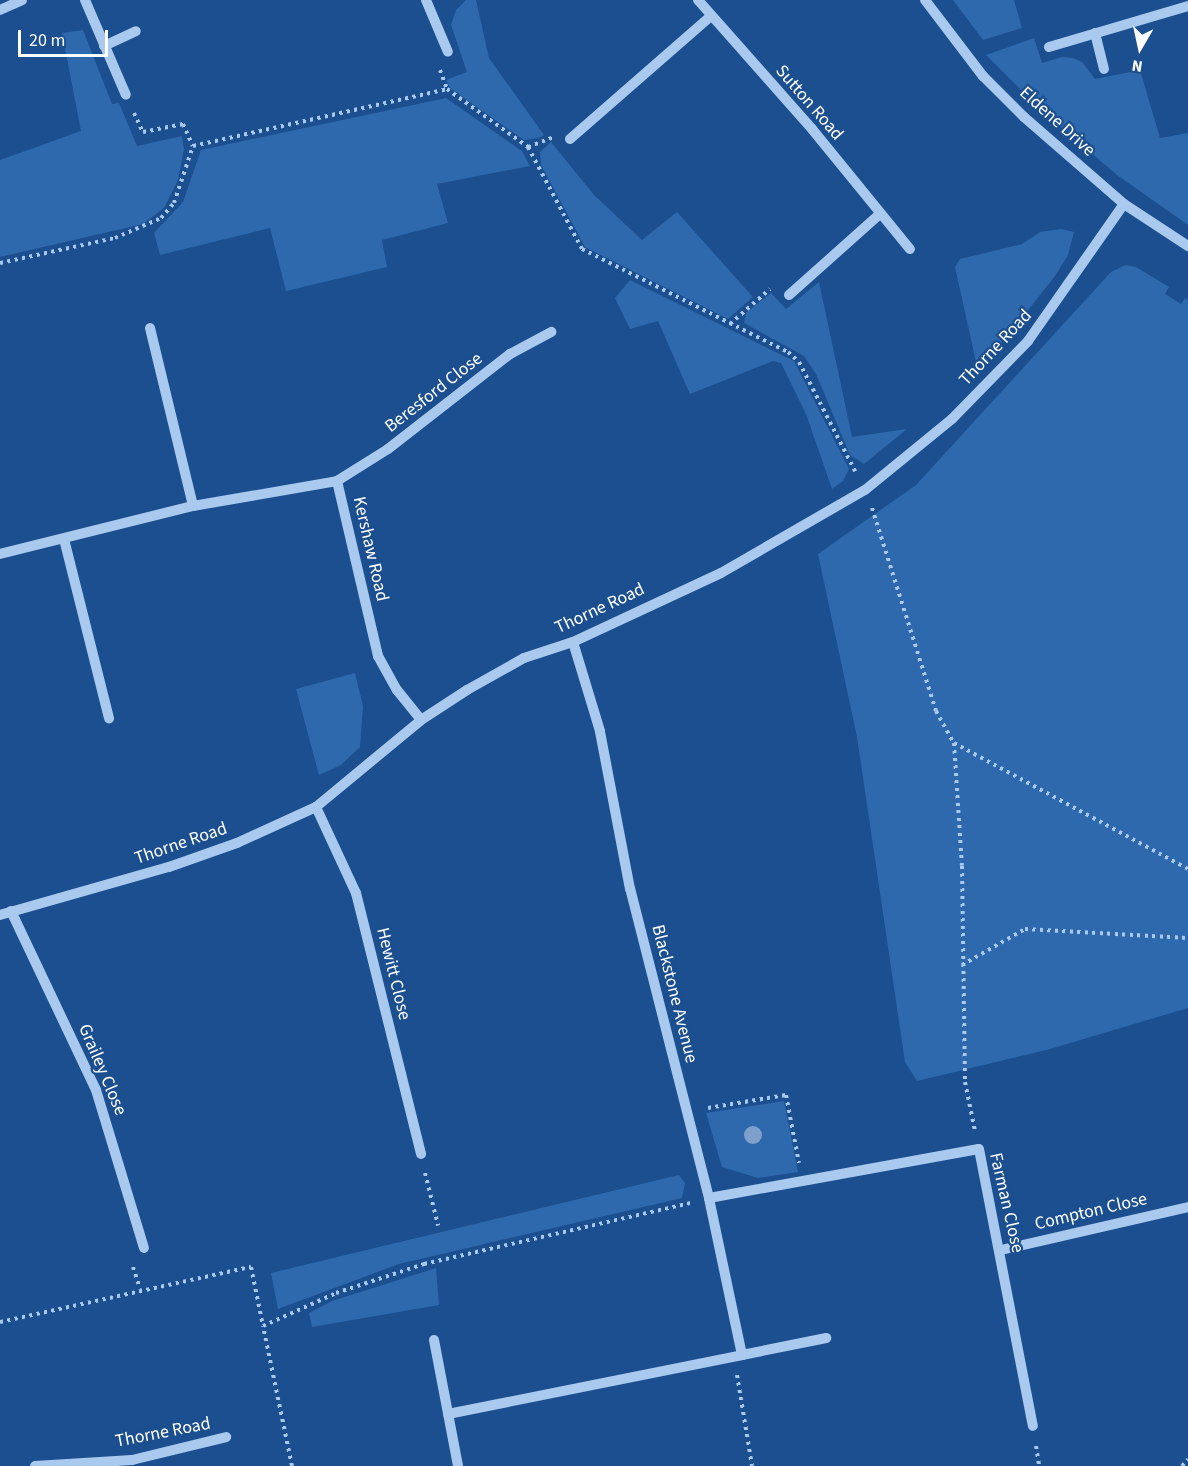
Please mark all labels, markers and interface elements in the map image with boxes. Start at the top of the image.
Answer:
scale bar [21,18,111,56]
north arrow [1110,18,1170,78]
text: 20 m [29,28,65,53]
text: N [1130,54,1144,77]
street label: Sutton Road [770,61,848,145]
street label: Eldene Drive [1015,82,1099,162]
street label: Thorne Road [955,305,1037,391]
street label: Beresford Close [381,348,487,438]
street label: Kershaw Road [347,494,393,604]
street label: Thorne Road [552,579,648,639]
street label: Thorne Road [132,818,230,870]
street label: Blackstone Avenue [646,923,702,1065]
street label: Hewitt Close [371,925,415,1023]
street label: Grailey Close [73,1021,131,1119]
street label: Farman Close [984,1151,1028,1255]
street label: Compton Close [1033,1189,1149,1235]
street label: Thorne Road [114,1413,212,1453]

